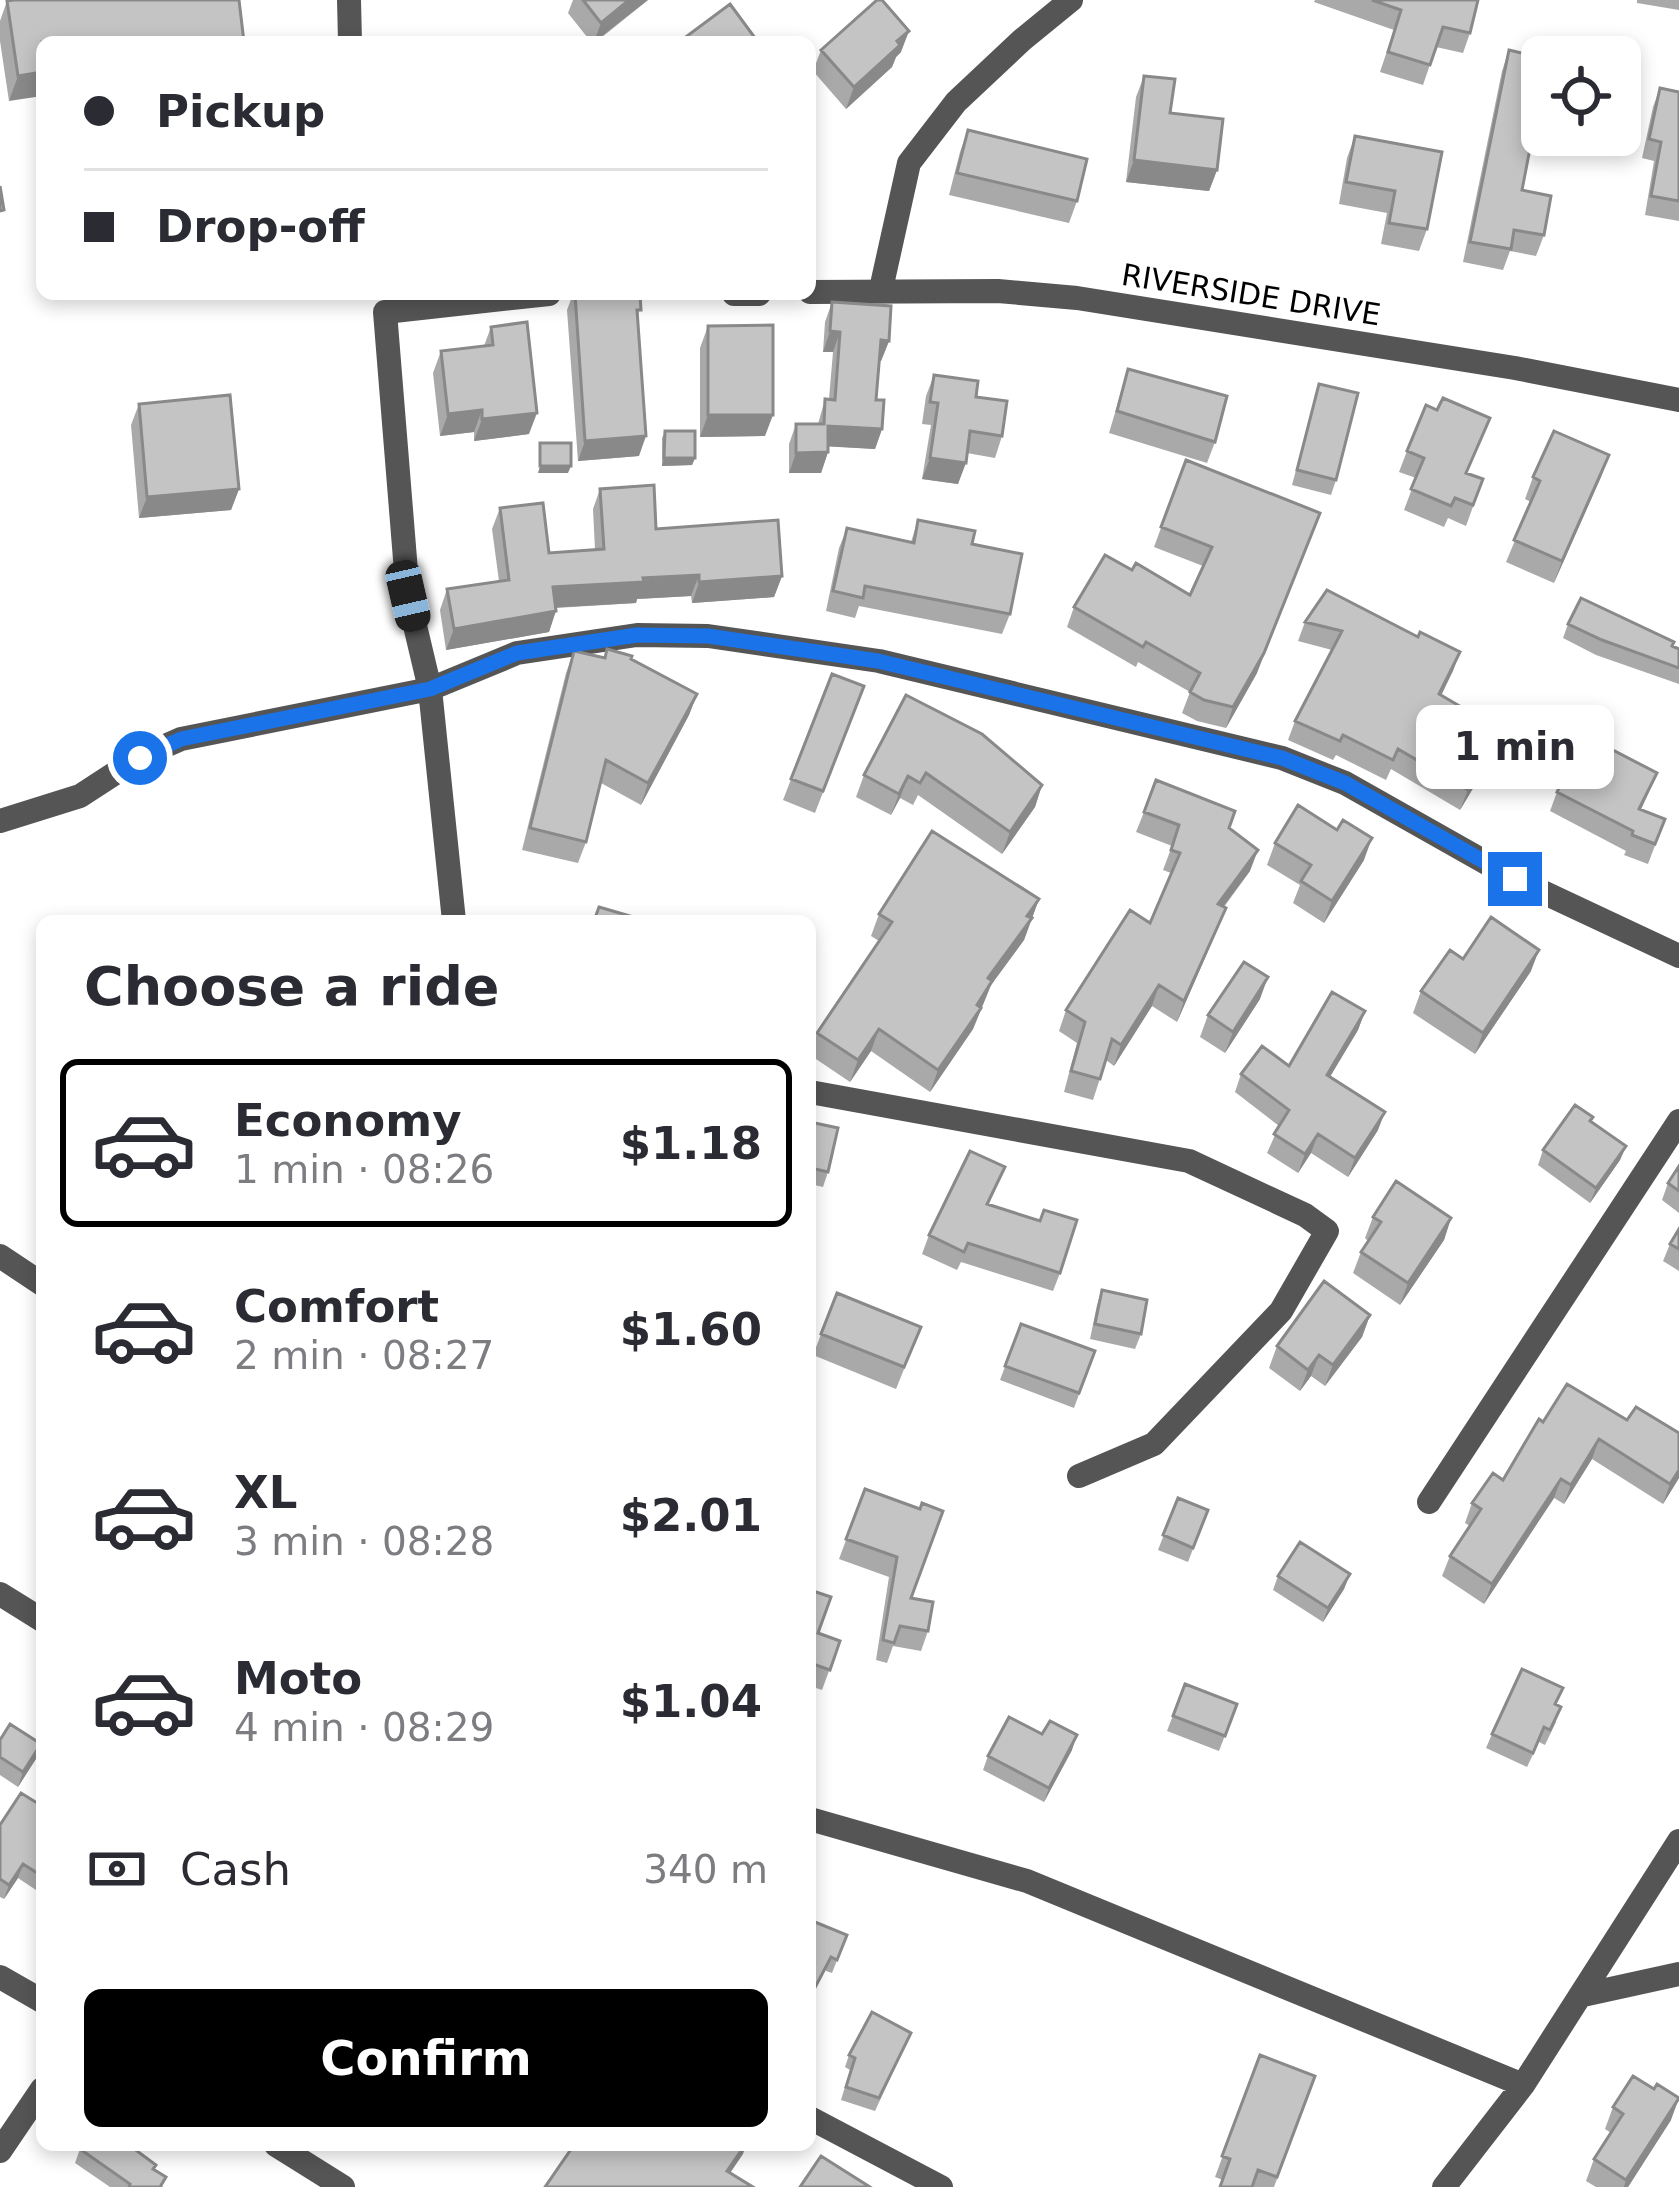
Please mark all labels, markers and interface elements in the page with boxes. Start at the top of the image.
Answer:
map controls [1521,36,1641,156]
button: locate [1521,36,1641,156]
text: Pickup [156,85,325,138]
text: Drop-off [156,200,365,253]
street label: RIVERSIDE DRIVE [1119,257,1383,332]
car [382,557,434,635]
callout: 1 min [1416,705,1614,789]
text: 1 min [1454,724,1576,769]
route start [113,731,167,785]
route end [1488,852,1542,906]
text: Choose a ride [84,955,500,1018]
icon: car [90,1089,198,1197]
text: Economy [234,1094,462,1147]
text: $1.18 [620,1117,762,1170]
text: 1 min · 08:26 [234,1147,494,1192]
icon: car [90,1275,198,1383]
text: Comfort [234,1280,439,1333]
text: $1.60 [620,1303,762,1356]
text: 2 min · 08:27 [234,1333,494,1378]
icon: car [90,1461,198,1569]
text: XL [234,1466,297,1519]
text: $2.01 [620,1489,762,1542]
text: 3 min · 08:28 [234,1519,494,1564]
icon: car [90,1647,198,1755]
text: Moto [234,1652,362,1705]
text: $1.04 [620,1675,762,1728]
text: 4 min · 08:29 [234,1705,494,1750]
icon: cash [84,1836,150,1902]
text: Cash [180,1843,291,1896]
text: 340 m [643,1847,768,1892]
button: Confirm [84,1989,768,2127]

